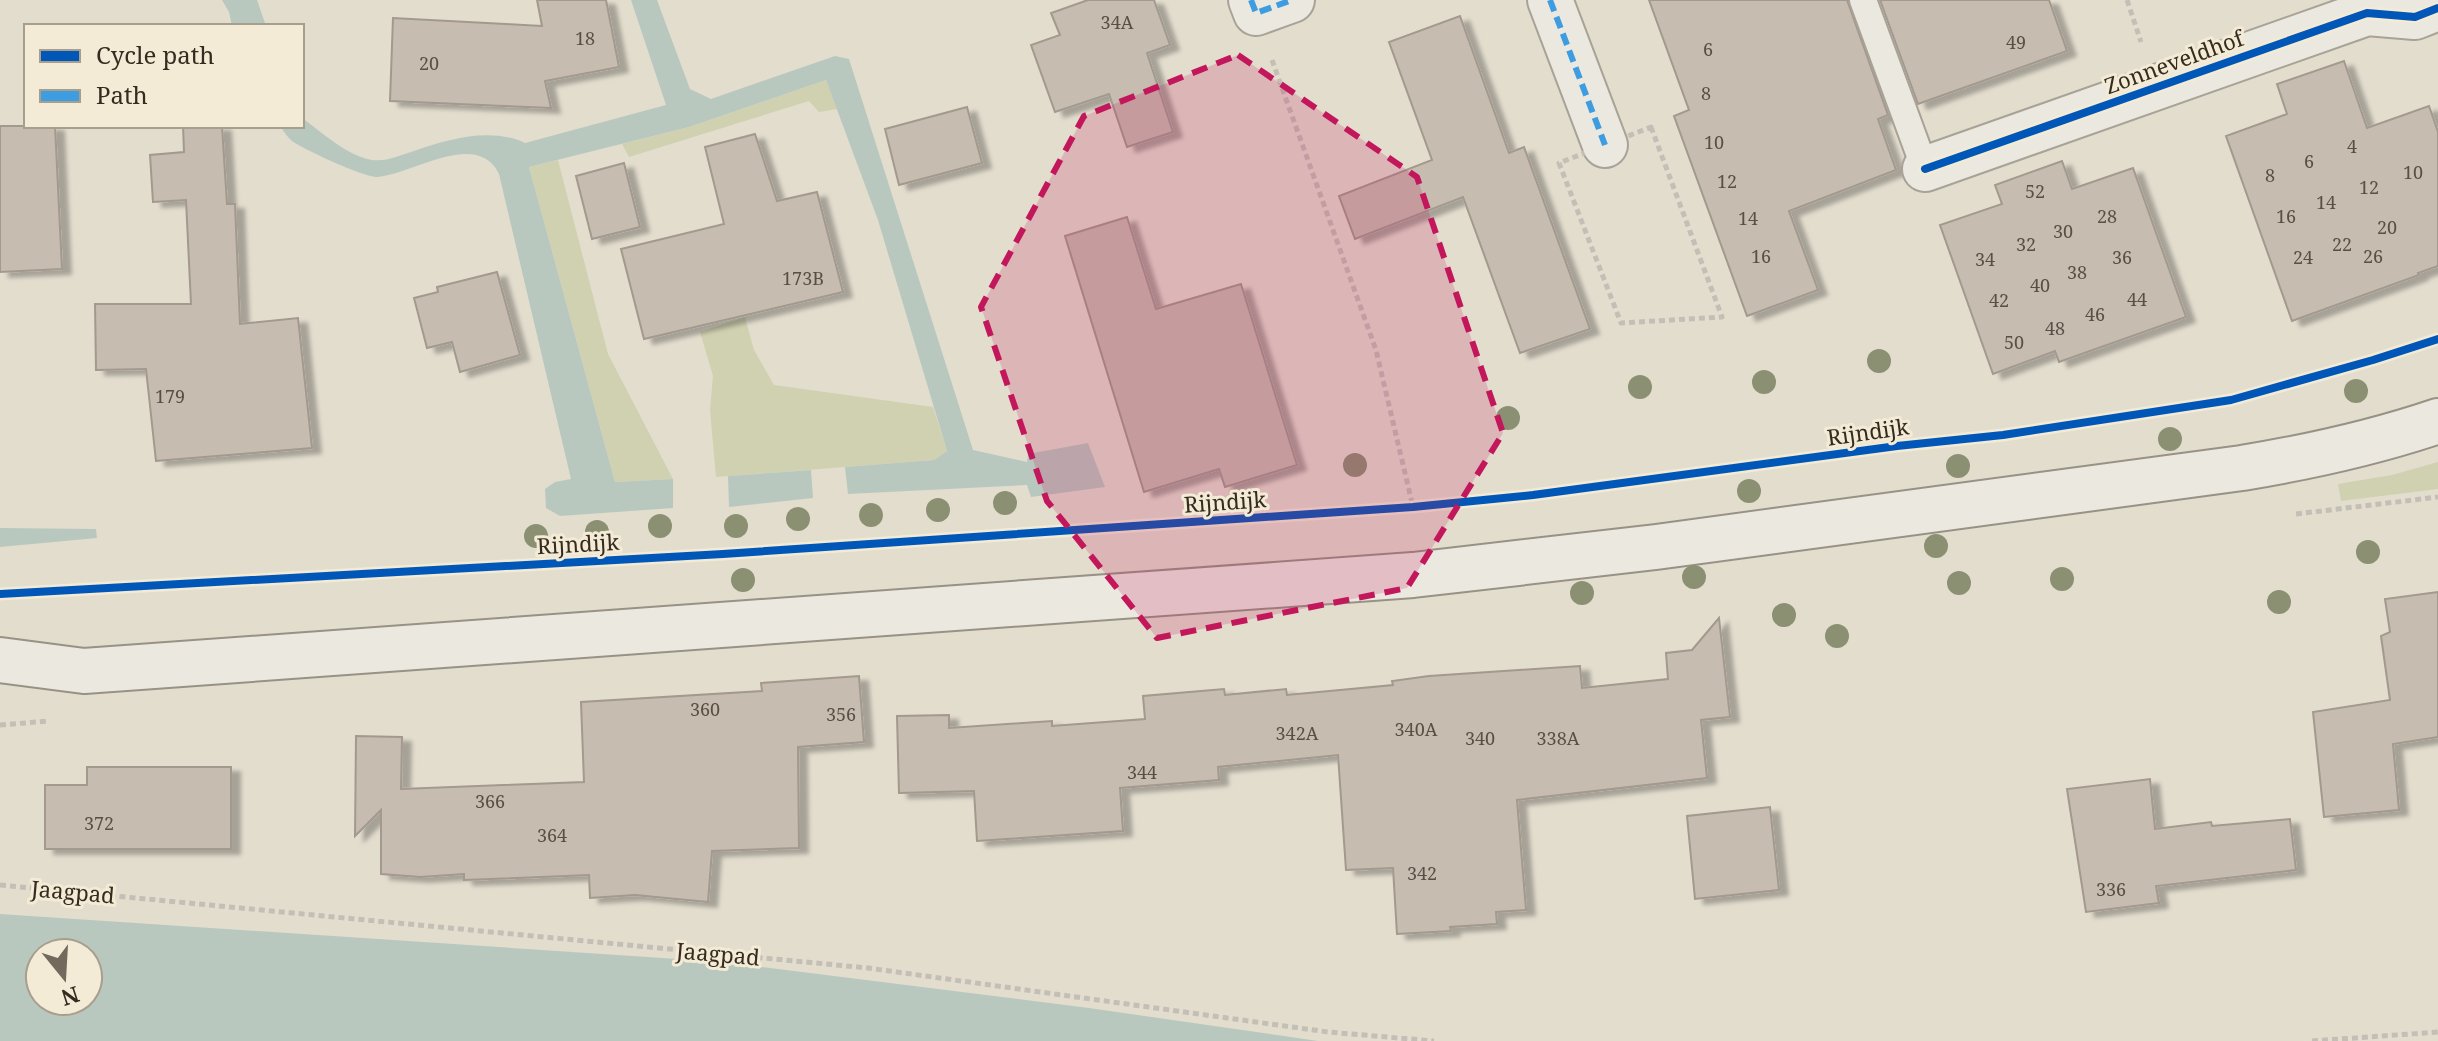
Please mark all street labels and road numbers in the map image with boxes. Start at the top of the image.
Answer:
street label: Zonneveldhof [2100,21,2249,100]
street label: Rijndijk [1825,410,1911,452]
street label: Rijndijk [1183,483,1267,519]
street label: Rijndijk [536,526,620,560]
street label: Jaagpad [29,872,117,910]
street label: Jaagpad [674,934,762,972]

